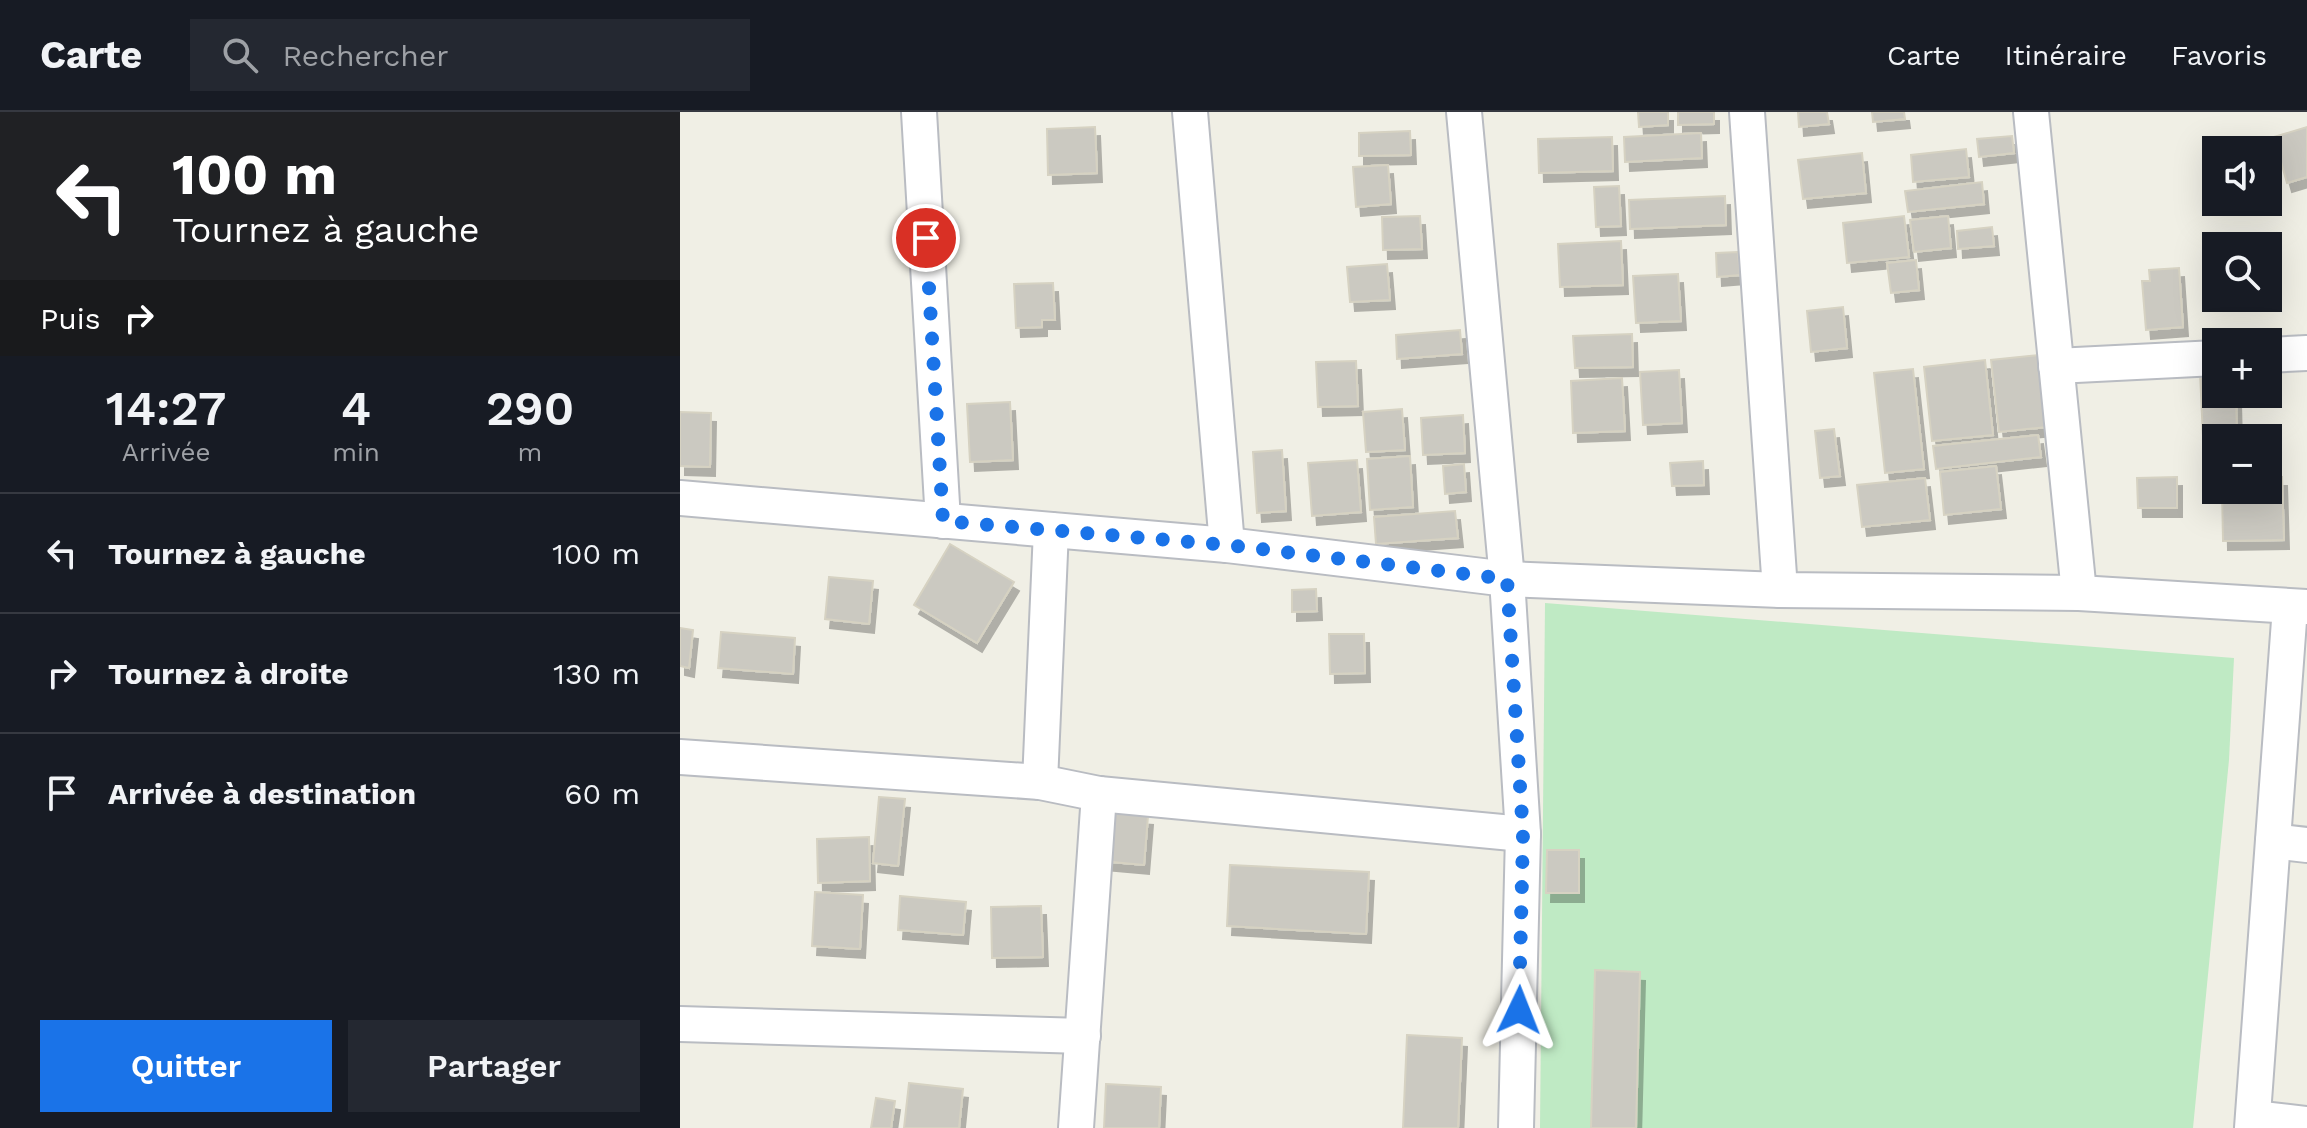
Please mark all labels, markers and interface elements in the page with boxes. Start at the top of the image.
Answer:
search box [190,19,750,91]
text: Carte [40,33,142,77]
icon: search [218,33,262,77]
text: Rechercher [282,38,449,73]
text: Carte [1887,39,1961,72]
text: Itinéraire [2005,39,2127,72]
text: Favoris [2171,39,2267,72]
map controls [2202,136,2282,504]
button: sound [2202,136,2282,216]
text: 100 m [172,142,337,208]
icon: left [40,144,144,248]
pin [892,204,960,272]
text: Tournez à gauche [172,209,480,251]
icon: arrive [904,216,948,260]
button: search [2202,232,2282,312]
icon: right [117,296,161,340]
text: Puis [40,301,101,336]
button: + [2202,328,2282,408]
text: 14:27 [106,380,226,437]
text: 4 [341,380,371,437]
text: 290 [486,380,574,437]
button: − [2202,424,2282,504]
text: Arrivée [122,437,210,467]
text: min [332,437,380,467]
text: m [518,437,542,467]
icon: left [40,531,84,575]
text: Tournez à gauche [108,536,366,571]
text: 100 m [552,536,640,571]
icon: right [40,651,84,695]
text: Tournez à droite [108,656,349,691]
text: 130 m [553,656,640,691]
icon: arrive [40,771,84,815]
text: Arrivée à destination [108,776,416,811]
text: 60 m [564,776,640,811]
position arrow [1477,968,1561,1052]
button: Quitter [40,1020,332,1112]
button: Partager [348,1020,640,1112]

